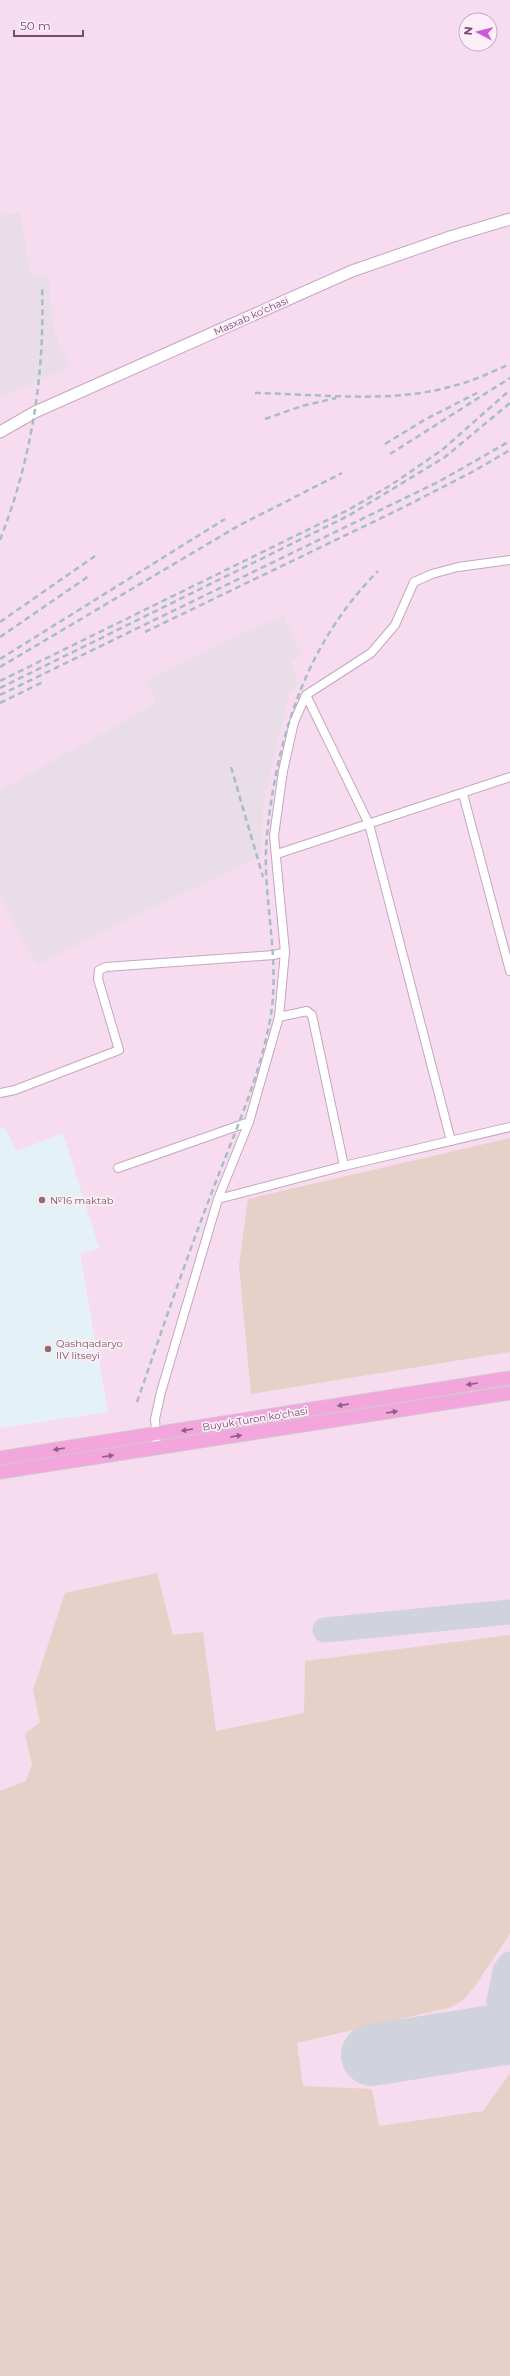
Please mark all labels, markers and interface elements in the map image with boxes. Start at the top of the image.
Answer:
scale bar [14,12,83,38]
north arrow [458,12,498,52]
text: 50 m [20,18,51,33]
text: N [461,26,476,36]
street label: Masxab ko'chasi [212,294,290,338]
place label: №16 maktab [50,1194,114,1207]
marker: №16 maktab [37,1195,47,1205]
place label: Qashqadaryo IIV litseyi [56,1337,123,1362]
marker: Qashqadaryo IIV litseyi [43,1344,53,1354]
one-way arrow [465,1381,478,1387]
one-way arrow [337,1402,349,1408]
street label: Buyuk Turon ko'chasi [201,1404,309,1434]
one-way arrow [386,1408,398,1414]
one-way arrow [181,1427,193,1433]
one-way arrow [230,1433,242,1439]
one-way arrow [52,1446,65,1452]
one-way arrow [102,1453,114,1459]

